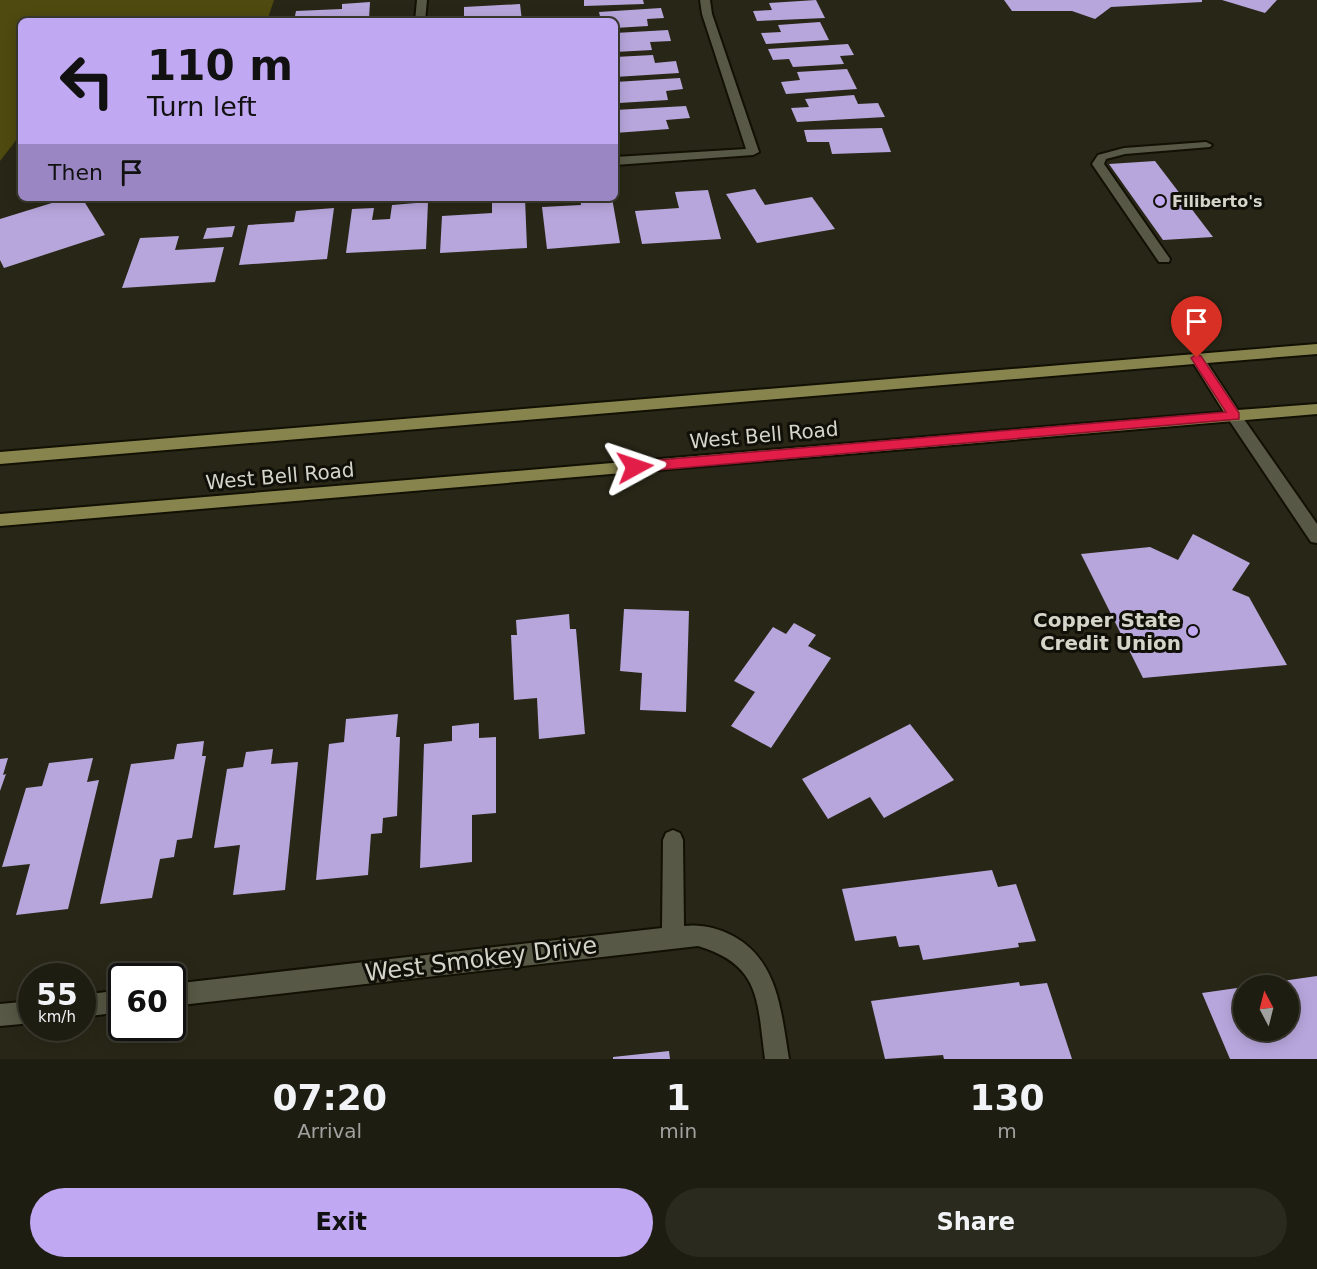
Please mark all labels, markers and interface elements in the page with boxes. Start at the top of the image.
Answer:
text: 110 m [147,41,293,90]
icon: left [48,42,126,120]
text: Turn left [147,91,257,122]
icon: arrive [115,156,148,189]
text: Then [48,160,103,185]
place label: Filiberto's [1172,192,1263,211]
marker: Filiberto's [1153,194,1167,208]
pin [1171,296,1222,358]
icon: arrive [1180,305,1213,338]
street label: West Bell Road [689,417,839,453]
position arrow [603,435,667,499]
street label: West Bell Road [205,458,355,494]
place label: Copper State Credit Union [1033,608,1181,655]
marker: Copper State Credit Union [1186,624,1200,638]
street label: West Smokey Drive [363,931,599,987]
speed limit sign: 60 [108,963,186,1041]
north arrow [1233,975,1299,1041]
map controls [1233,975,1299,1041]
text: 55 [36,977,78,1012]
text: km/h [38,1008,76,1026]
text: 07:20 [272,1077,387,1118]
text: 1 [666,1077,691,1118]
text: 130 [969,1077,1045,1118]
text: Arrival [297,1119,362,1143]
text: min [659,1119,697,1143]
text: m [997,1119,1017,1143]
button: Exit [30,1188,653,1257]
button: Share [665,1188,1287,1257]

